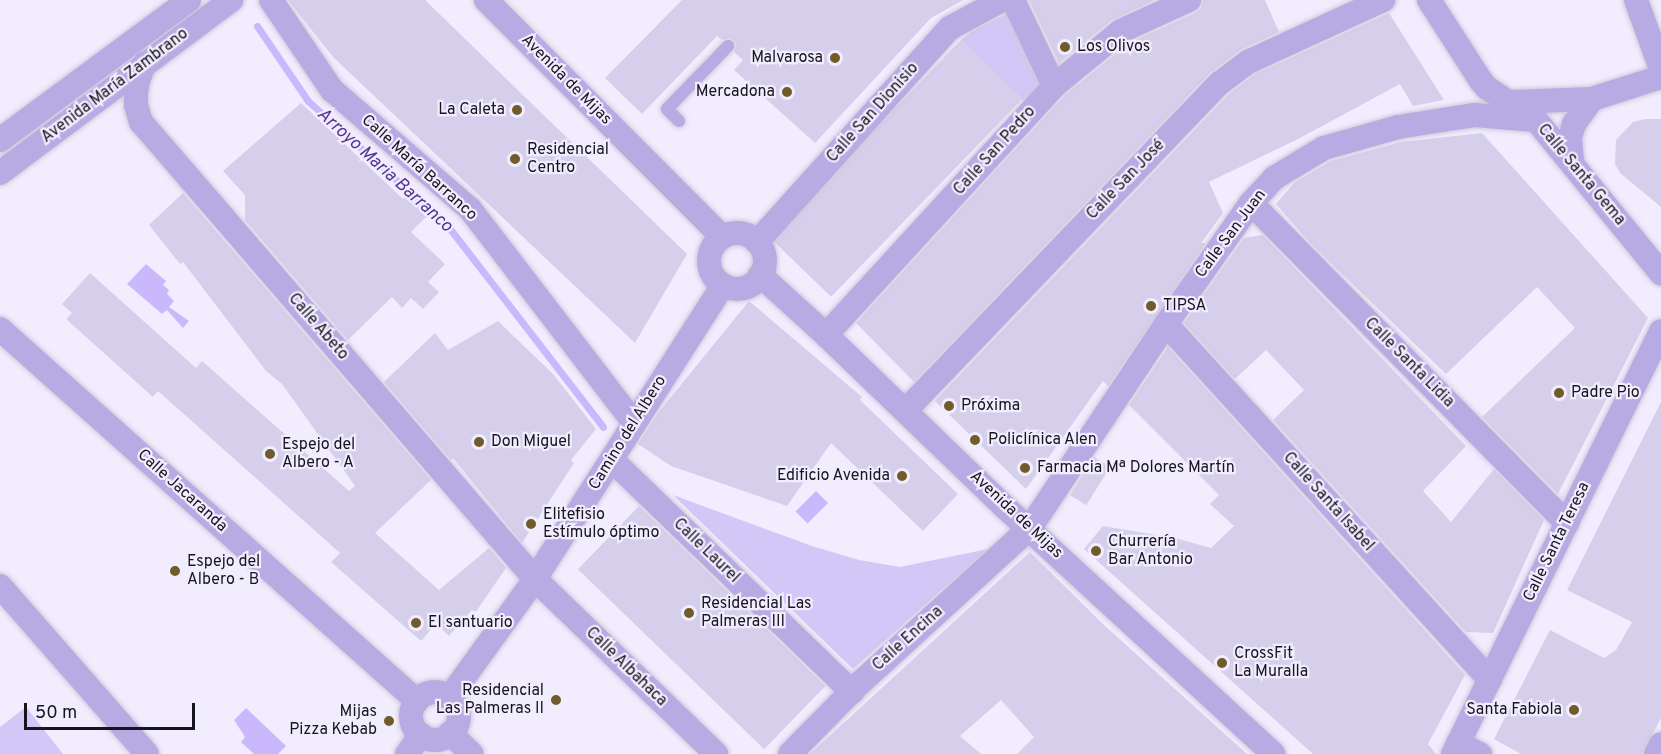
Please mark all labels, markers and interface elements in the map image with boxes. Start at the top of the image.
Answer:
street label: Avenida María Zambrano [38,25,192,147]
street label: Avenida de Mijas [517,31,615,129]
place label: Los Olivos [1077,37,1150,57]
marker: Los Olivos [1058,40,1072,54]
place label: Malvarosa [751,48,823,68]
marker: Malvarosa [828,51,842,65]
street label: Calle San Dionisio [823,59,923,167]
place label: Mercadona [696,82,775,102]
marker: Mercadona [780,85,794,99]
place label: La Caleta [438,100,505,120]
street label: Calle San Pedro [950,102,1040,200]
marker: La Caleta [510,103,524,117]
water label: Arroyo Maria Barranco [312,104,456,238]
street label: Calle María Barranco [357,111,481,225]
street label: Calle Santa Gema [1533,120,1629,230]
street label: Calle San José [1083,136,1169,224]
place label: Residencial Centro [527,140,609,178]
marker: Residencial Centro [508,152,522,166]
street label: Calle San Juan [1191,186,1271,282]
street label: Calle Abeto [284,289,352,365]
place label: TIPSA [1163,296,1206,316]
marker: TIPSA [1144,299,1158,313]
street label: Calle Santa Lidia [1360,314,1458,412]
street label: Camino del Albero [585,372,671,494]
place label: Padre Pio [1571,383,1640,403]
marker: Padre Pio [1552,386,1566,400]
place label: Próxima [961,396,1020,416]
marker: Próxima [942,399,956,413]
place label: Policlínica Alen [988,430,1097,450]
marker: Policlínica Alen [966,431,984,449]
place label: Don Miguel [491,432,571,452]
place label: Espejo del Albero - A [282,435,355,473]
marker: Don Miguel [472,435,486,449]
street label: Calle Jacaranda [133,446,231,536]
marker: Espejo del Albero - A [263,447,277,461]
street label: Calle Santa Isabel [1279,449,1377,555]
place label: Farmacia Mª Dolores Martín [1037,458,1235,478]
marker: Farmacia Mª Dolores Martín [1018,461,1032,475]
place label: Edificio Avenida [776,466,890,486]
street label: Avenida de Mijas [966,467,1066,563]
marker: Edificio Avenida [895,469,909,483]
street label: Calle Santa Teresa [1520,479,1594,605]
place label: Elitefisio Estímulo óptimo [543,505,660,543]
street label: Calle Laurel [669,515,743,587]
marker: Elitefisio Estímulo óptimo [524,517,538,531]
place label: Churrería Bar Antonio [1108,532,1194,570]
marker: Churrería Bar Antonio [1089,544,1103,558]
place label: Espejo del Albero - B [187,552,260,590]
marker: Espejo del Albero - B [168,564,182,578]
place label: Residencial Las Palmeras III [701,594,812,632]
street label: Calle Encina [869,602,947,676]
marker: Residencial Las Palmeras III [682,606,696,620]
place label: El santuario [428,613,513,633]
marker: El santuario [409,616,423,630]
street label: Calle Albahaca [581,623,671,711]
place label: CrossFit La Muralla [1234,644,1308,682]
marker: CrossFit La Muralla [1215,656,1229,670]
place label: Residencial Las Palmeras II [436,681,544,719]
scale bar [27,691,198,729]
marker: Residencial Las Palmeras II [549,693,563,707]
place label: Santa Fabiola [1466,700,1562,720]
text: 50 m [35,702,77,725]
place label: Mijas Pizza Kebab [289,702,377,740]
marker: Santa Fabiola [1567,703,1581,717]
marker: Mijas Pizza Kebab [382,714,396,728]

